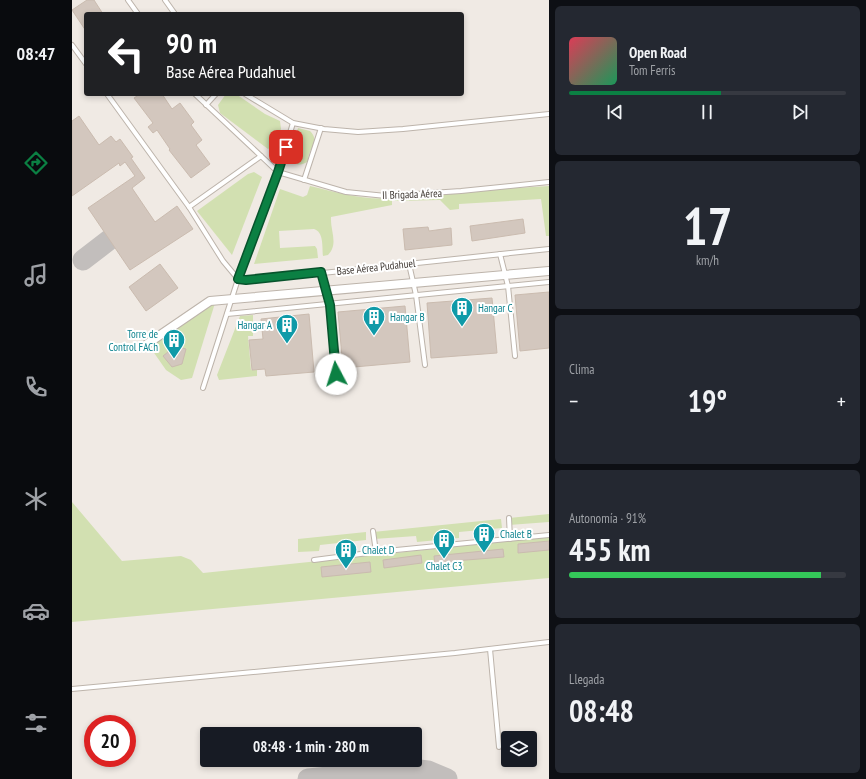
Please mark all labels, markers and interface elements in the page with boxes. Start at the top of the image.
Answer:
text: 90 m [166,24,217,61]
icon: left [100,28,152,80]
text: 08:47 [17,42,55,65]
text: Open Road [629,43,687,62]
text: Base Aérea Pudahuel [166,60,295,83]
text: Tom Ferris [629,62,675,79]
icon: previous [604,101,626,123]
icon: pause [696,101,718,123]
icon: next [789,101,811,123]
pin [269,130,303,164]
icon: arrive [275,136,297,158]
icon: directions [22,149,50,177]
street label: II Brigada Aérea [382,186,442,202]
text: 17 [683,192,732,259]
text: km/h [696,252,719,269]
street label: Base Aérea Pudahuel [336,256,416,278]
icon: music [22,261,50,289]
building icon: Hangar C [449,295,475,328]
place label: Hangar C [478,301,513,315]
building icon: Hangar B [361,304,387,337]
place label: Hangar B [390,310,425,324]
building icon: Hangar A [274,312,300,345]
place label: Hangar A [237,318,273,332]
place label: Torre de Control FACh [109,327,158,354]
building icon: Torre de Control FACh [161,327,187,360]
position arrow [315,353,357,395]
text: Clima [569,361,594,378]
icon: phone [22,373,50,401]
text: 19° [688,381,727,420]
text: − [569,387,578,415]
text: + [837,387,846,415]
icon: climate [22,485,50,513]
text: Autonomía · 91% [569,510,646,527]
building icon: Chalet B [471,521,497,554]
building icon: Chalet C3 [431,527,457,560]
place label: Chalet B [500,527,532,541]
text: 455 km [569,530,650,569]
building icon: Chalet D [333,537,359,570]
place label: Chalet D [362,543,395,557]
place label: Chalet C3 [426,559,462,573]
icon: car [22,597,50,625]
text: Llegada [569,671,604,688]
text: 08:48 [569,691,634,730]
icon: filters [22,709,50,737]
speed limit sign: 20 [84,715,136,767]
map controls [501,731,537,767]
button: layers [501,731,537,767]
text: 08:48 · 1 min · 280 m [253,737,369,756]

